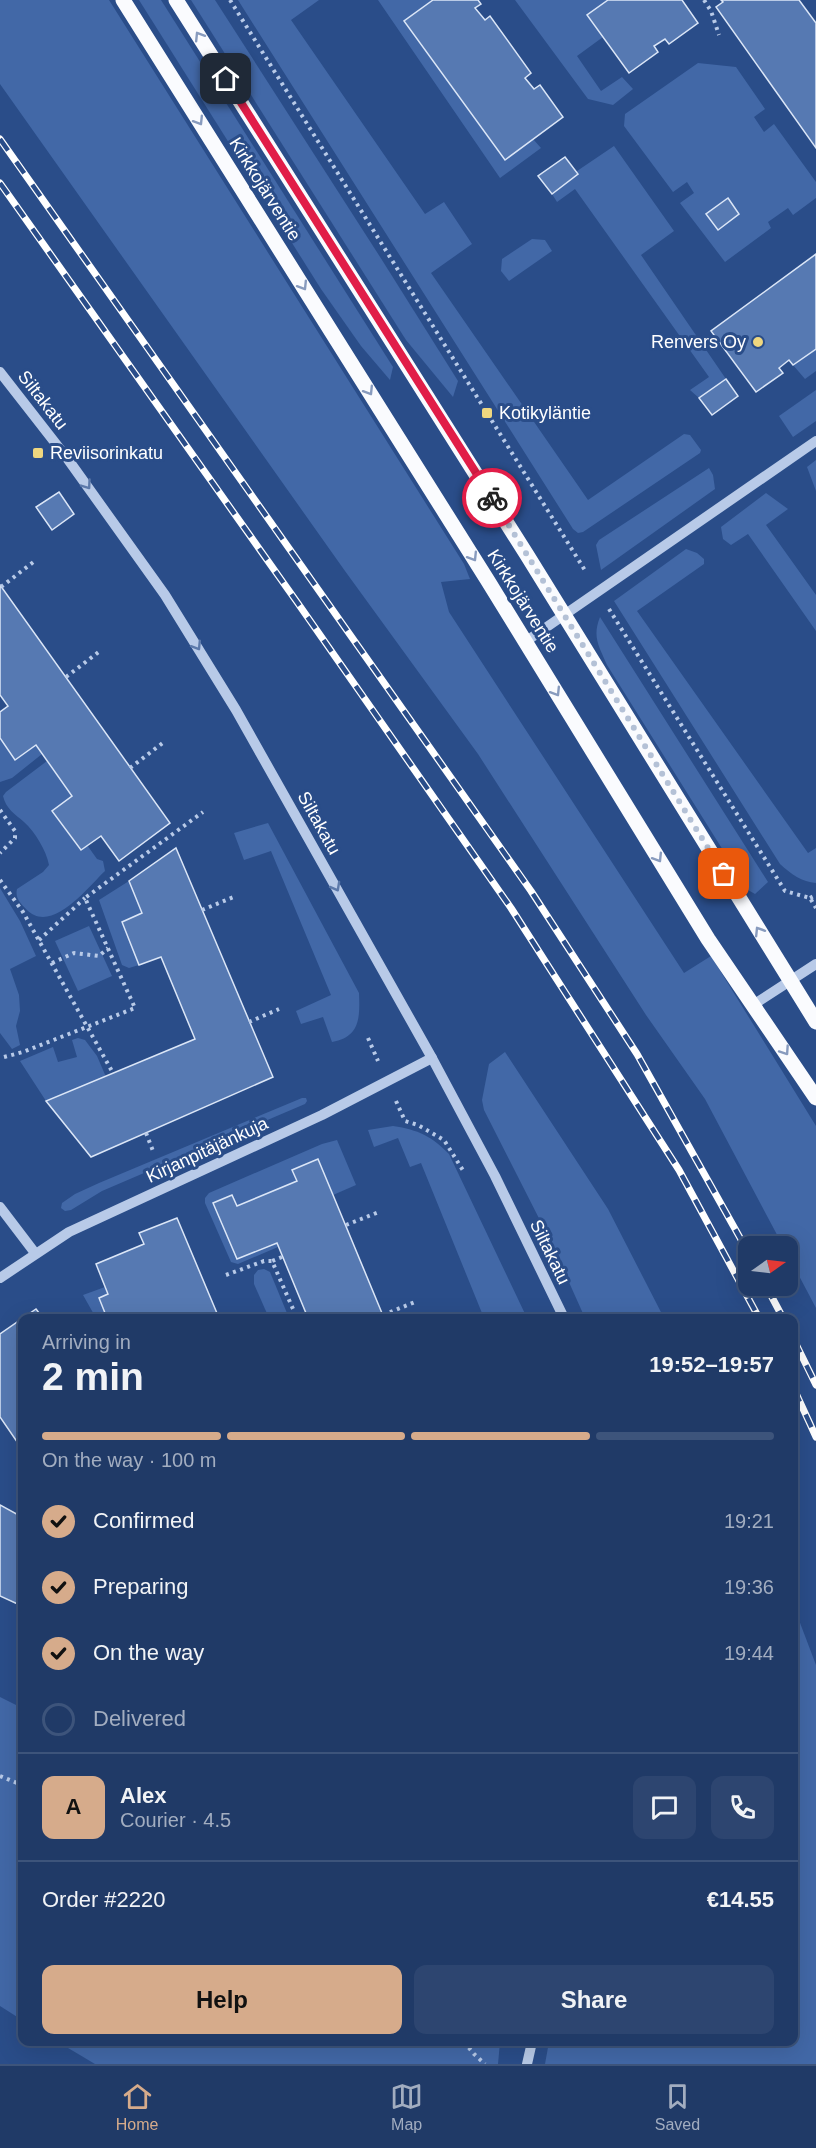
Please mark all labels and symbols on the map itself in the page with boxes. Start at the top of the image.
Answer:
one-way arrow [194,32,206,42]
pin [200,53,251,104]
one-way arrow [192,115,204,125]
street label: Kirkkojärventie [225,134,305,244]
one-way arrow [295,280,307,290]
place label: Renvers Oy [651,332,746,352]
marker: Renvers Oy [751,335,765,349]
street label: Siltakatu [14,367,72,433]
one-way arrow [361,385,373,395]
place label: Kotikyläntie [499,403,591,423]
marker: Kotikyläntie [480,406,494,420]
place label: Reviisorinkatu [50,443,163,463]
marker: Reviisorinkatu [31,446,45,460]
courier [462,468,522,528]
one-way arrow [79,479,90,490]
street label: Kirkkojärventie [483,546,563,656]
one-way arrow [465,550,476,561]
one-way arrow [189,640,201,650]
one-way arrow [549,686,561,696]
street label: Siltakatu [294,788,344,858]
pin [698,848,749,899]
one-way arrow [651,852,663,862]
one-way arrow [329,881,340,892]
one-way arrow [755,927,767,937]
one-way arrow [777,1045,788,1056]
street label: Kirjanpitäjänkuja [143,1113,272,1187]
street label: Siltakatu [526,1217,574,1287]
north arrow [738,1236,798,1296]

